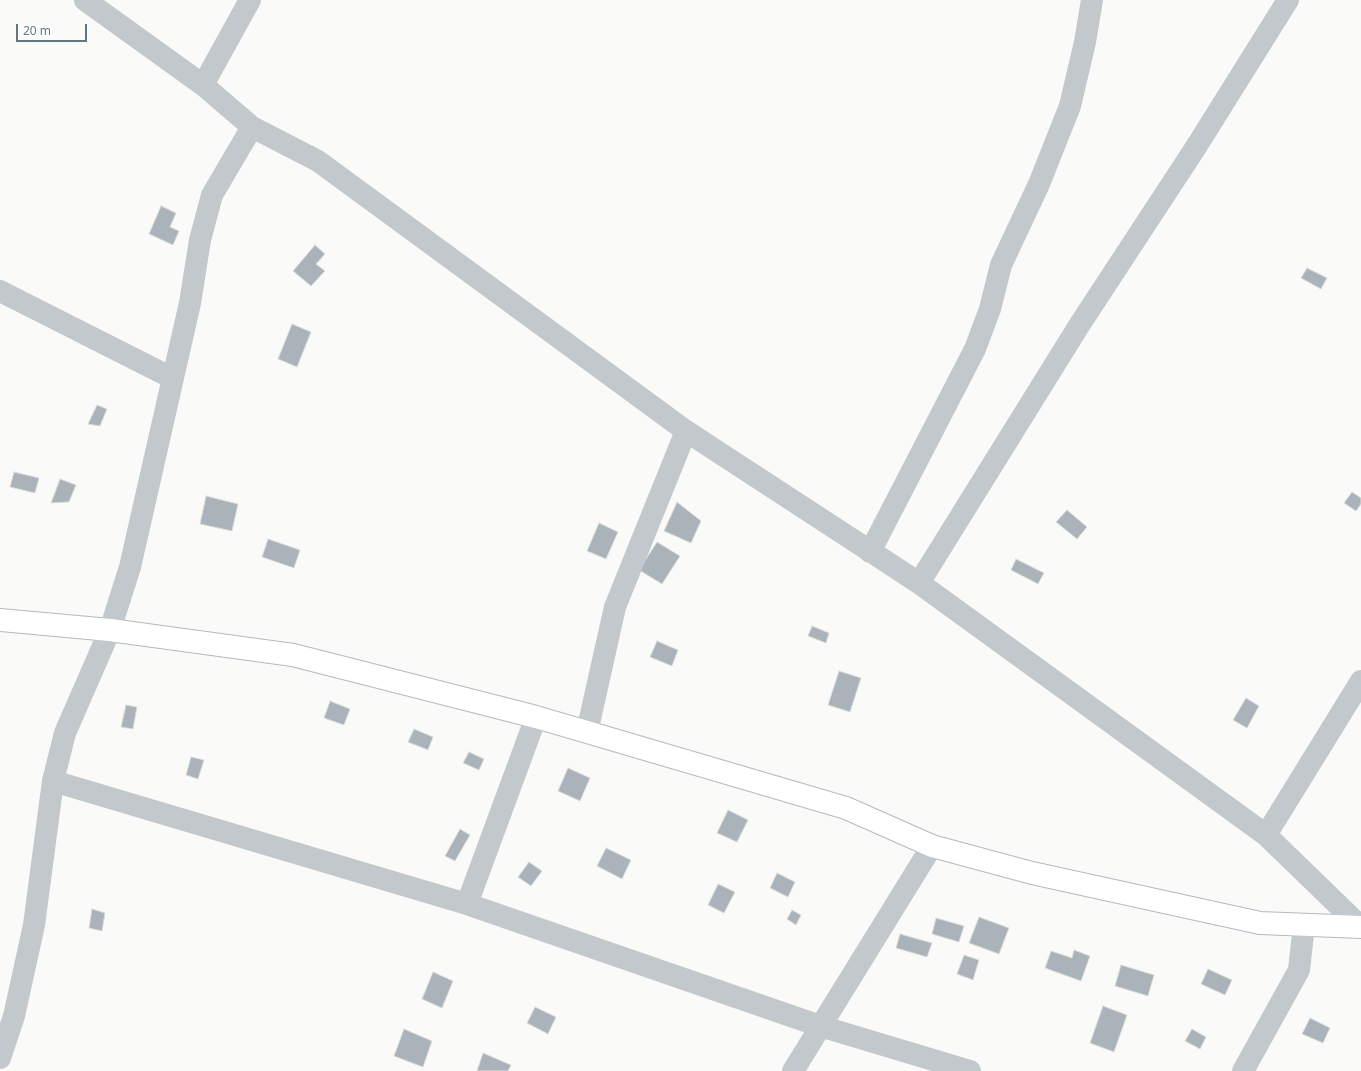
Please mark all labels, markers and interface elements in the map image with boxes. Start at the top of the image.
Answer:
scale bar [18,16,89,42]
text: 20 m [23,22,51,39]

